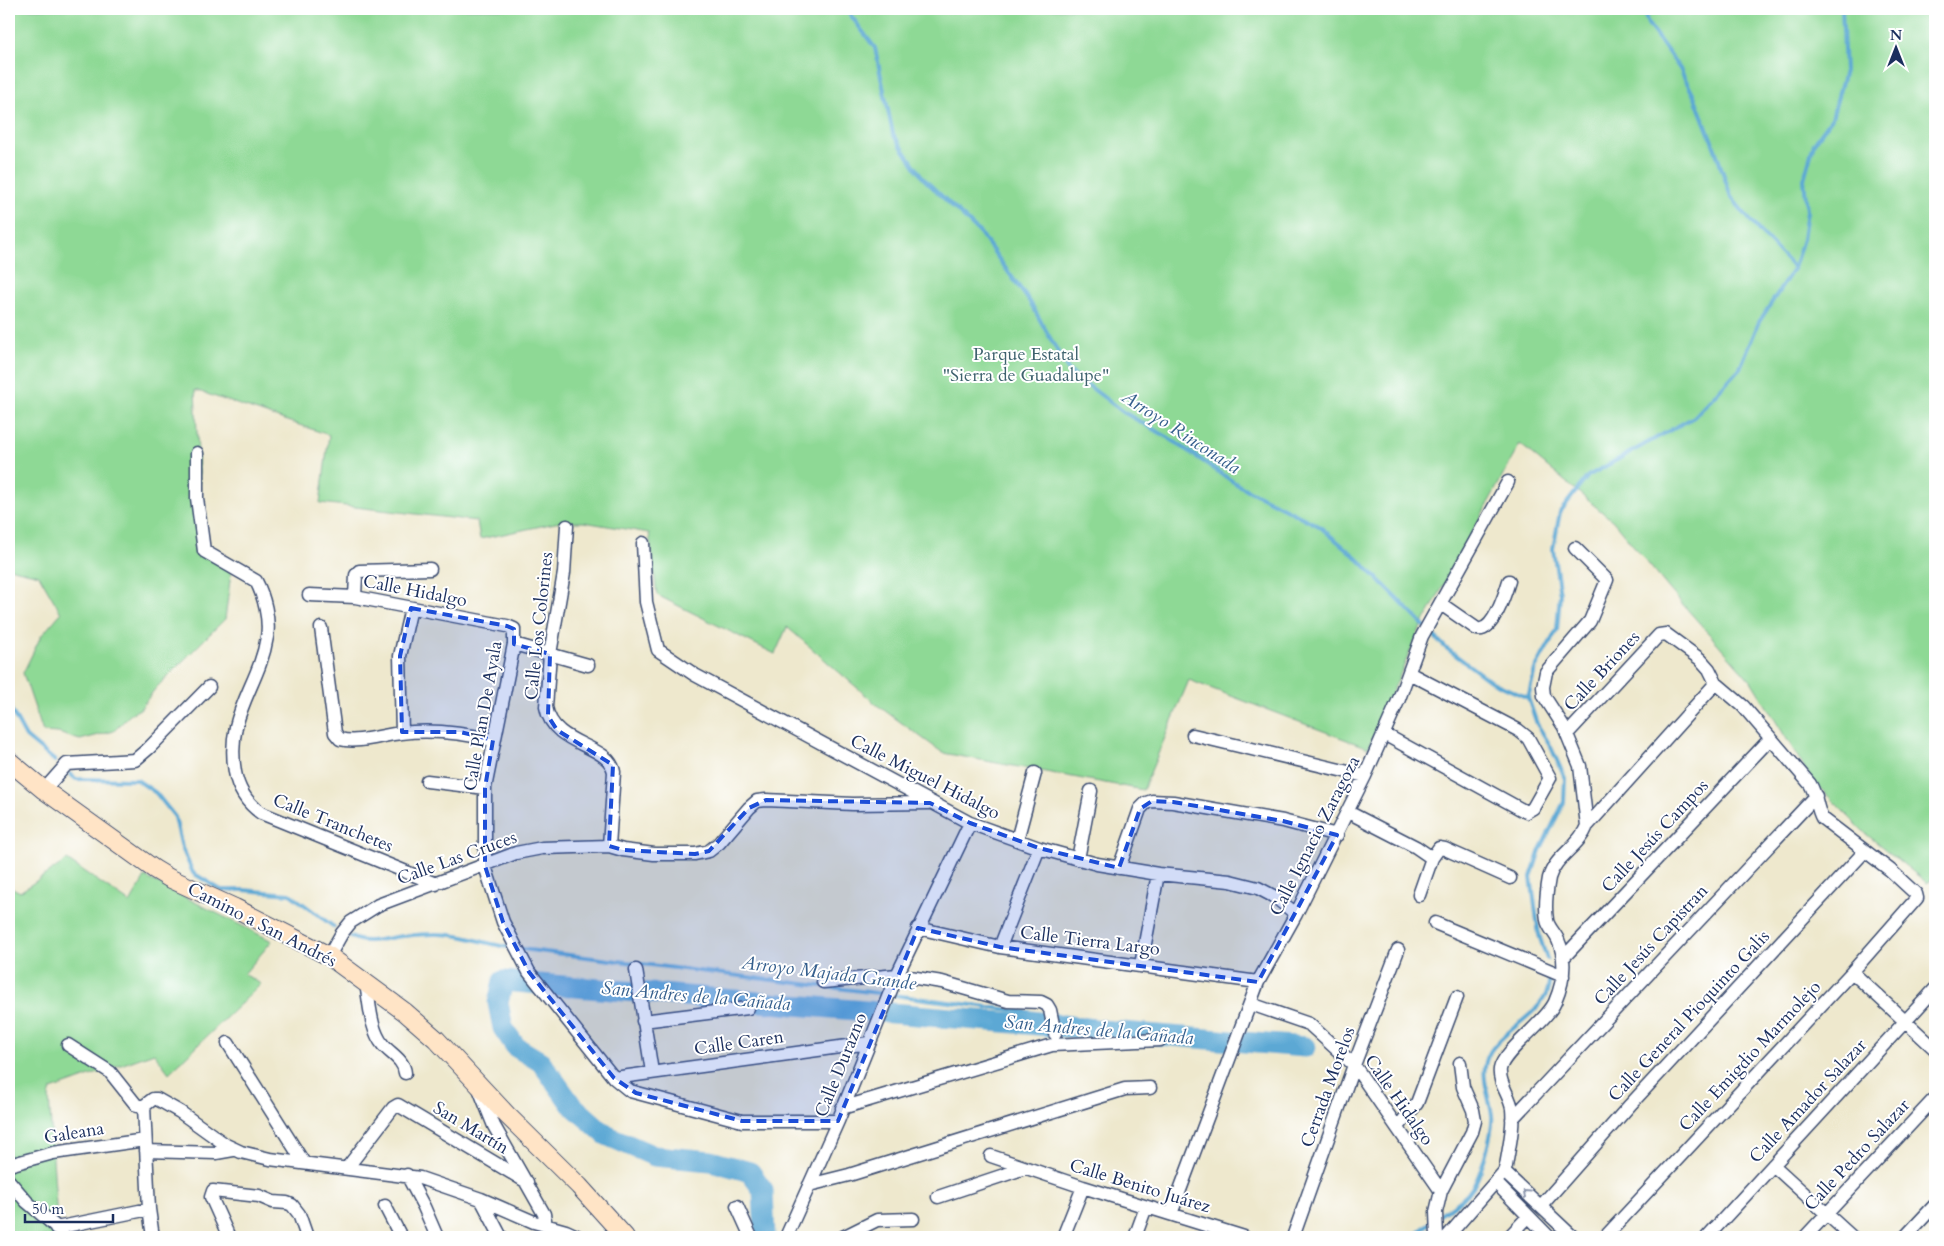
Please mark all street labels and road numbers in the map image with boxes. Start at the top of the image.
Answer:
street label: Calle Los Colorines [519,551,559,701]
street label: Calle Hidalgo [361,569,469,613]
street label: Calle Briones [1558,625,1646,717]
street label: Calle Plan De Ayala [458,639,509,793]
street label: Calle Miguel Hidalgo [846,728,1004,826]
street label: Calle Ignacio Zaragoza [1264,752,1366,920]
street label: Calle Jesús Campos [1596,774,1714,898]
street label: Calle Tranchetes [269,788,397,858]
street label: Calle Las Cruces [394,825,520,891]
street label: Camino a San Andrés [183,877,341,973]
street label: Calle Jesús Capistran [1588,878,1714,1011]
street label: Calle Tierra Largo [1019,920,1162,962]
street label: Calle General Pioquinto Galis [1603,925,1775,1107]
street label: Calle Emigdio Marmolejo [1673,975,1827,1137]
street label: Calle Durazno [809,1009,873,1121]
street label: Cerrada Morelos [1295,1023,1361,1151]
street label: Calle Caren [693,1024,786,1062]
street label: Calle Amador Salazar [1744,1033,1873,1169]
street label: Calle Hidalgo [1358,1050,1440,1151]
street label: Calle Pedro Salazar [1798,1093,1916,1216]
street label: San Martín [429,1096,514,1161]
street label: Galeana [42,1116,106,1150]
street label: Calle Benito Juárez [1066,1153,1214,1219]

